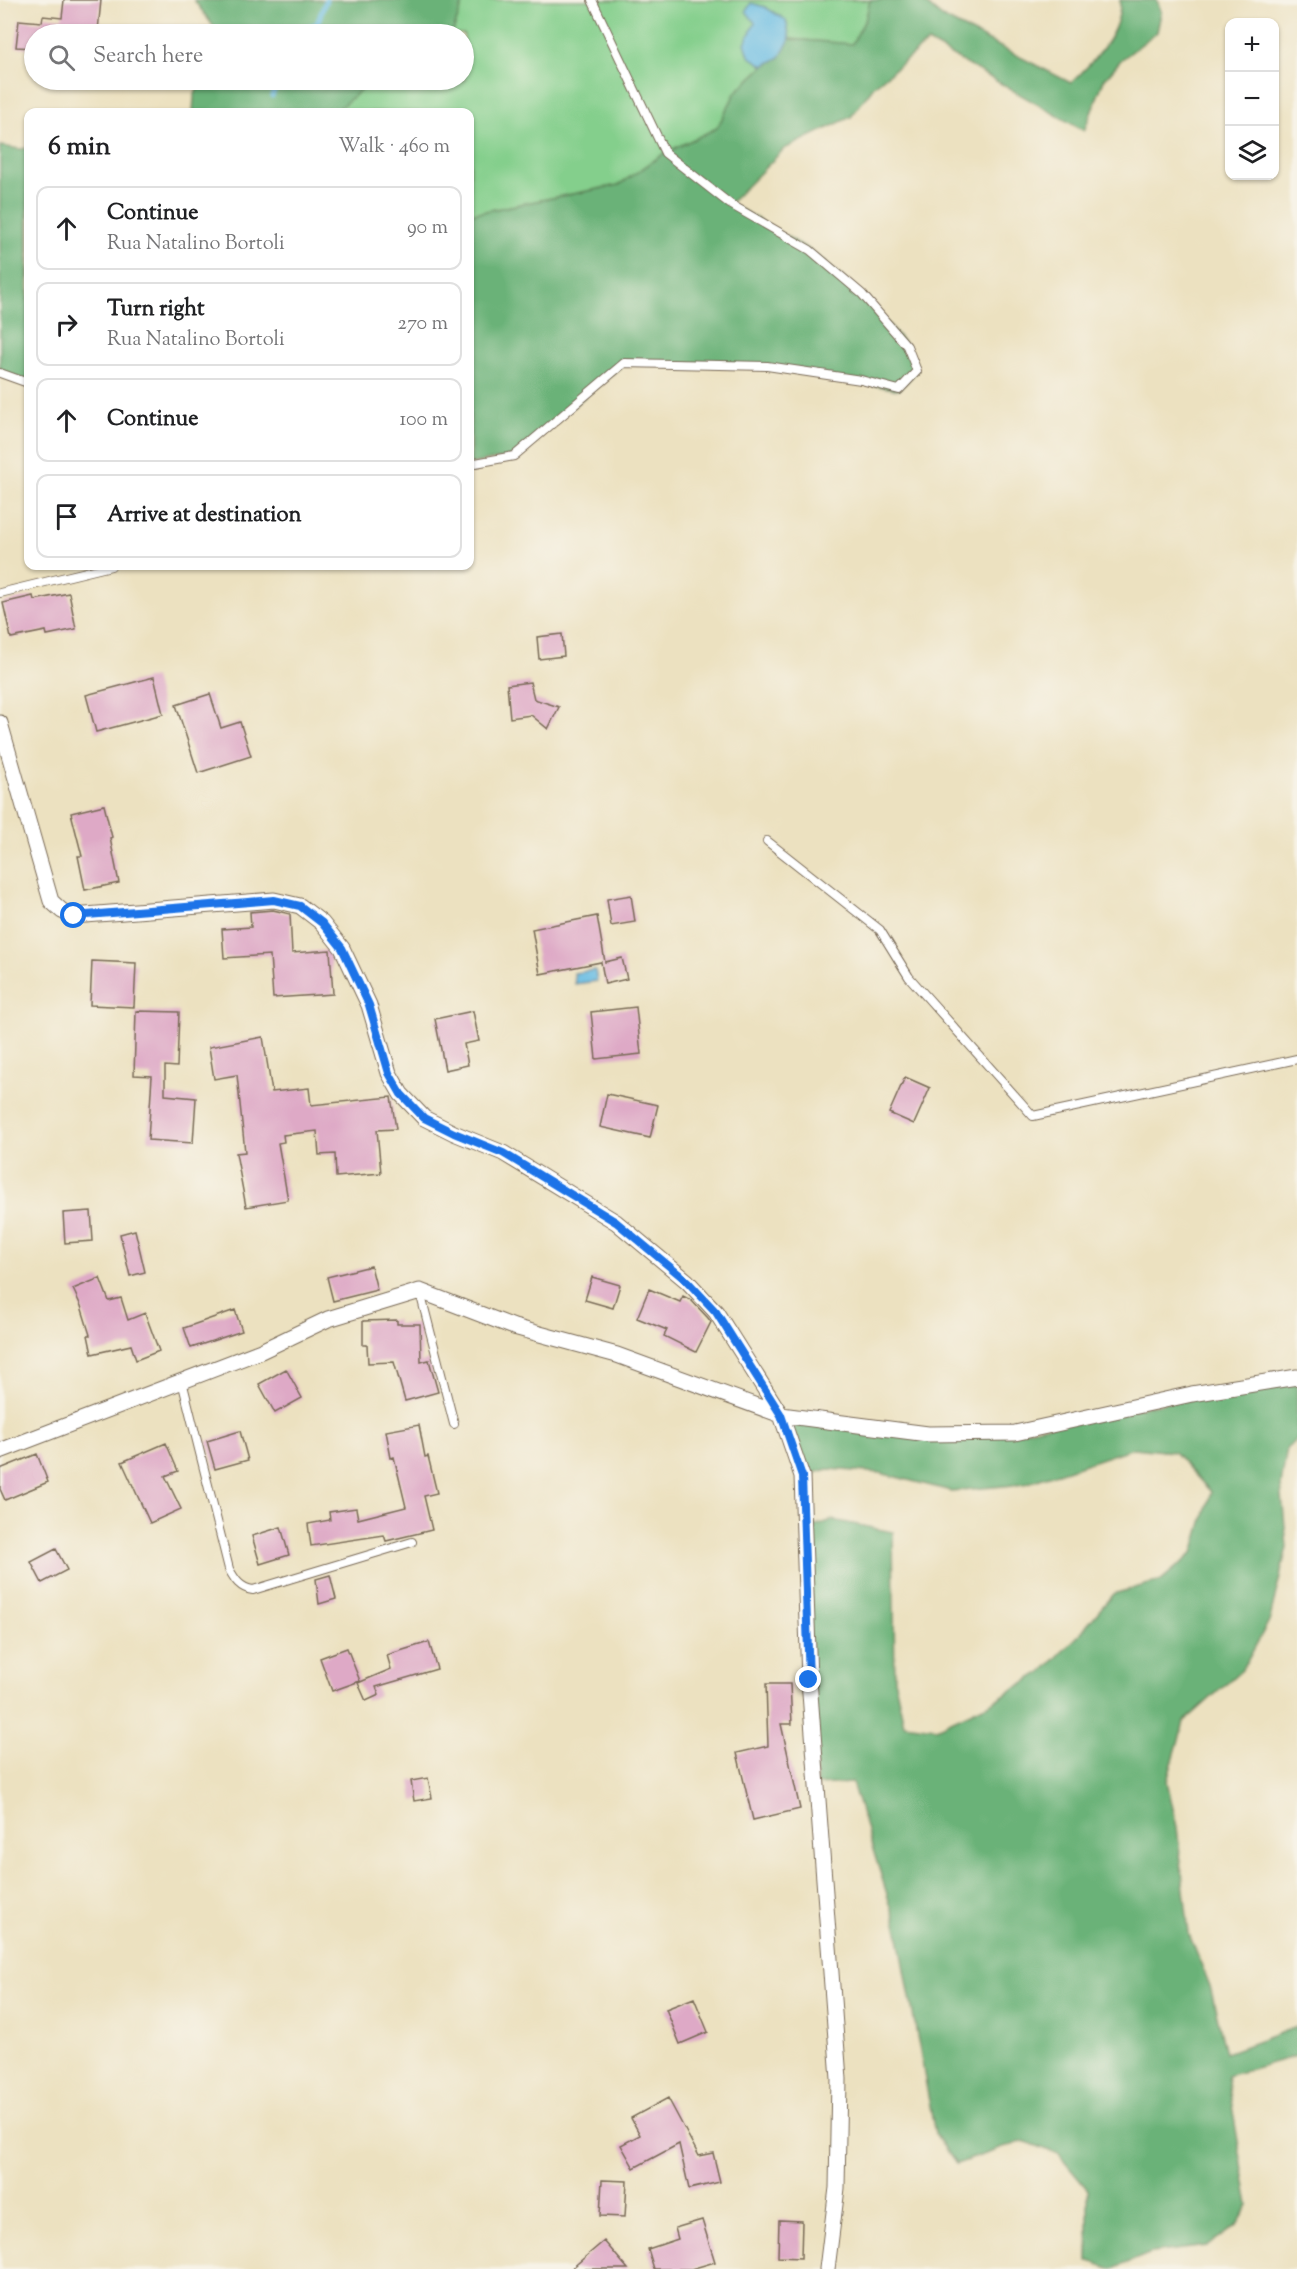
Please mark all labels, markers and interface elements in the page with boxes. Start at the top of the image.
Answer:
map controls [1225,18,1279,180]
button: + [1225,18,1279,72]
search box [24,24,474,90]
icon: search [45,41,78,74]
text: Search here [93,41,203,73]
button: − [1225,72,1279,126]
button: layers [1225,126,1279,180]
text: 6 min [48,129,111,166]
text: Walk · 460 m [338,133,450,162]
text: Continue [107,198,198,230]
icon: ahead [50,212,83,245]
text: 90 m [407,214,448,243]
text: Rua Natalino Bortoli [107,230,285,259]
text: Turn right [107,294,204,326]
icon: right [50,308,83,341]
text: 270 m [398,310,448,339]
text: Rua Natalino Bortoli [107,326,285,355]
icon: ahead [50,404,83,437]
text: Continue [107,404,198,436]
text: 100 m [399,406,448,435]
icon: arrive [50,500,83,533]
text: Arrive at destination [107,500,302,532]
route start [60,902,86,928]
route end [795,1666,821,1692]

